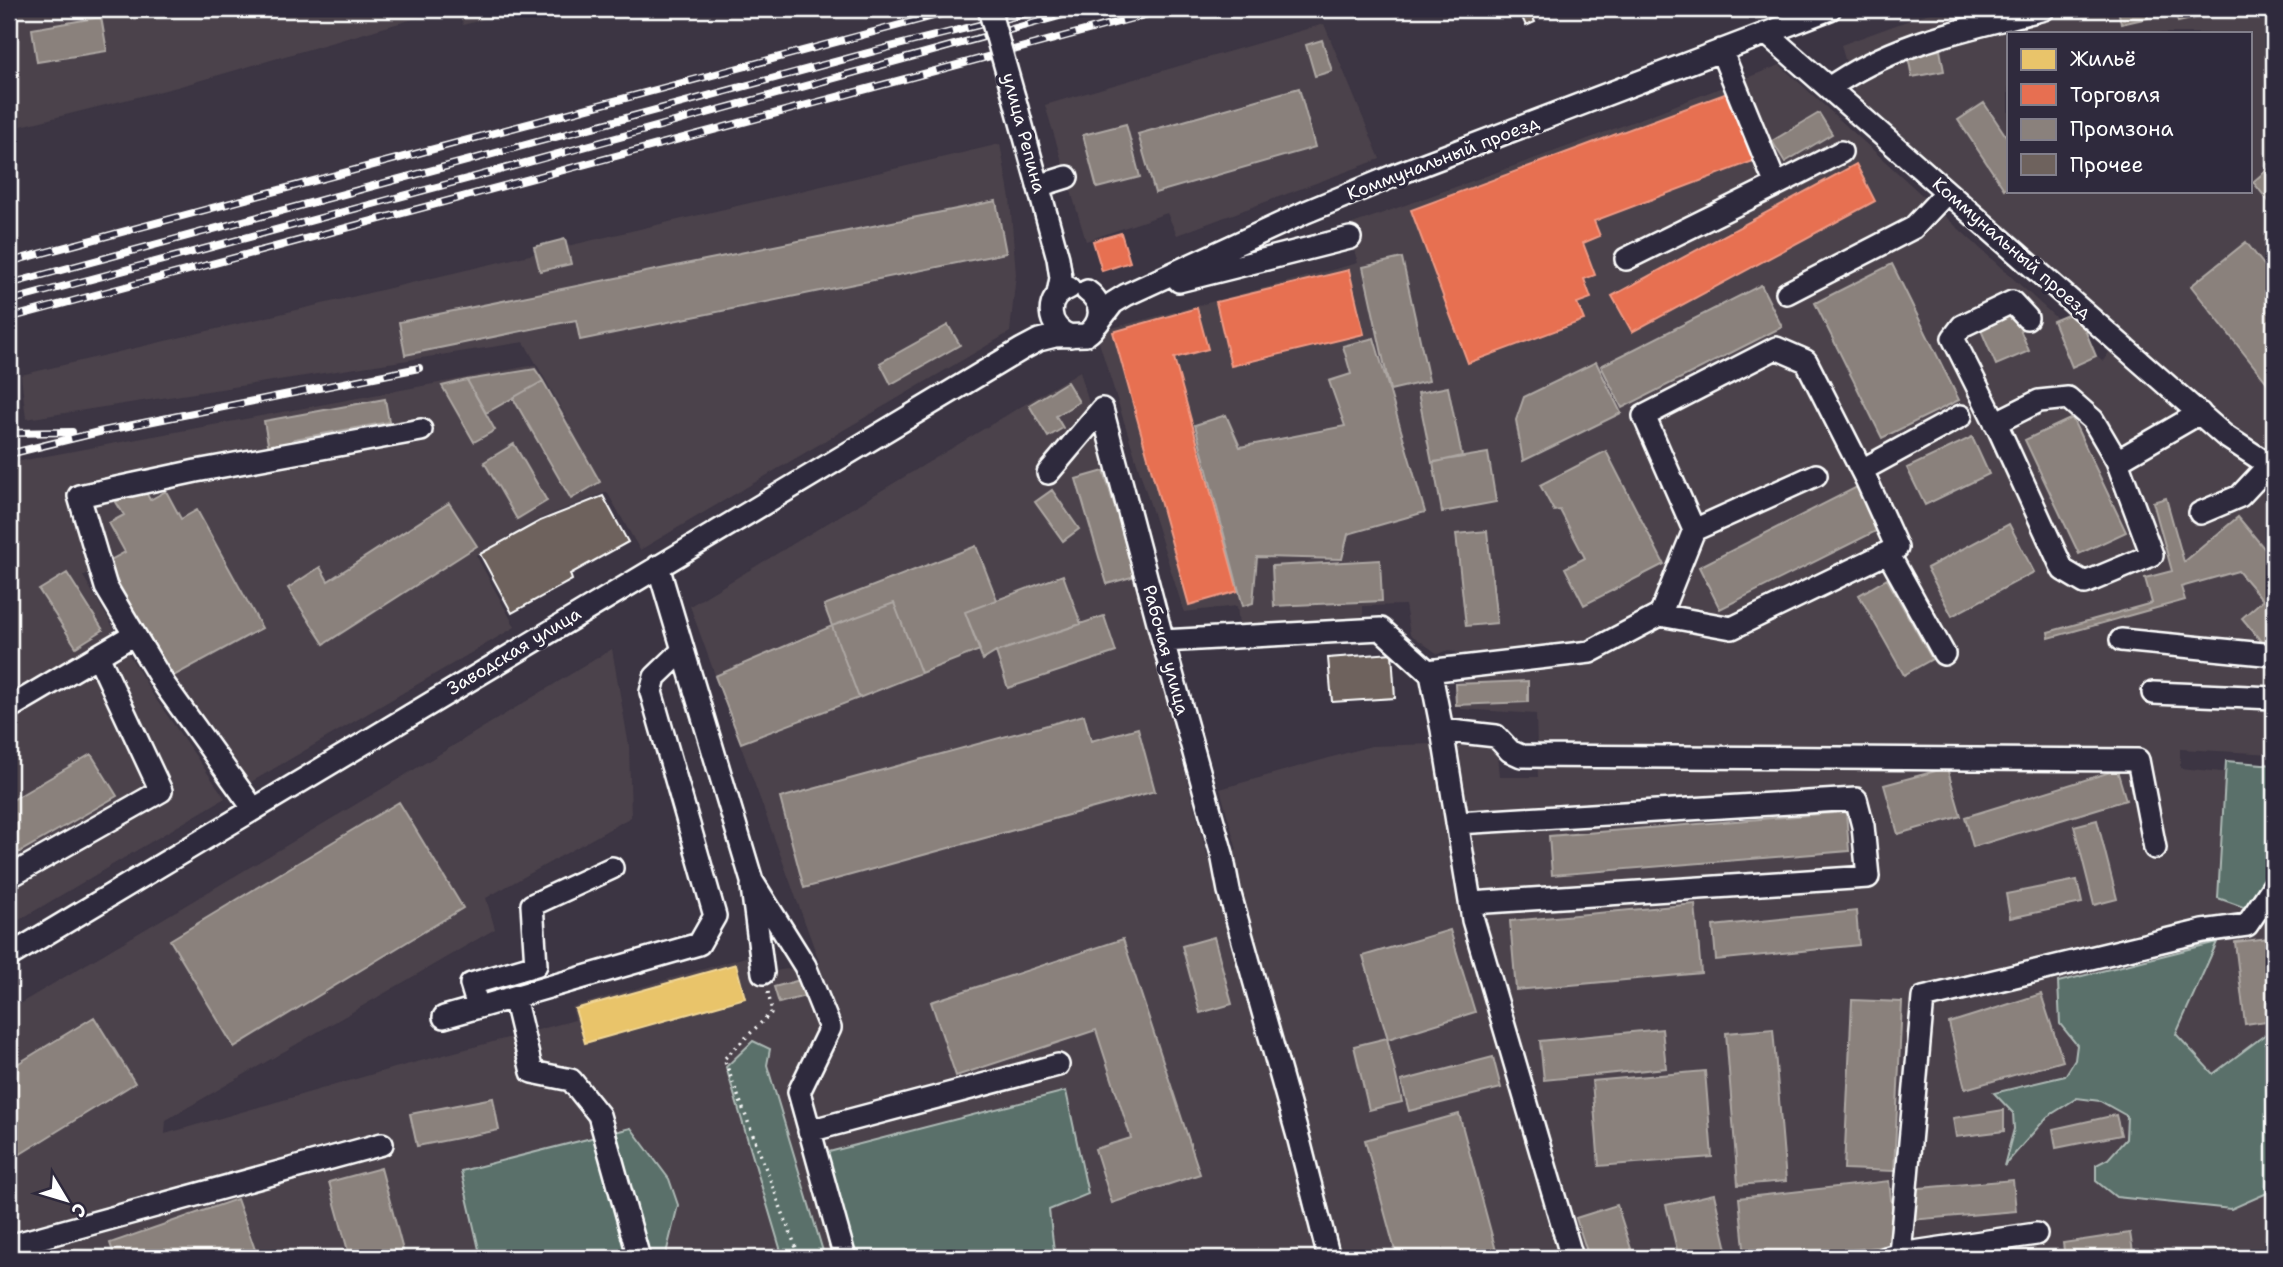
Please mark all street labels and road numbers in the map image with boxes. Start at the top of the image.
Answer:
street label: улица Репина [996,70,1052,196]
street label: Коммунальный проезд [1343,110,1543,206]
street label: Коммунальный проезд [1927,172,2097,324]
street label: Рабочая улица [1137,582,1195,718]
street label: Заводская улица [442,601,586,701]

